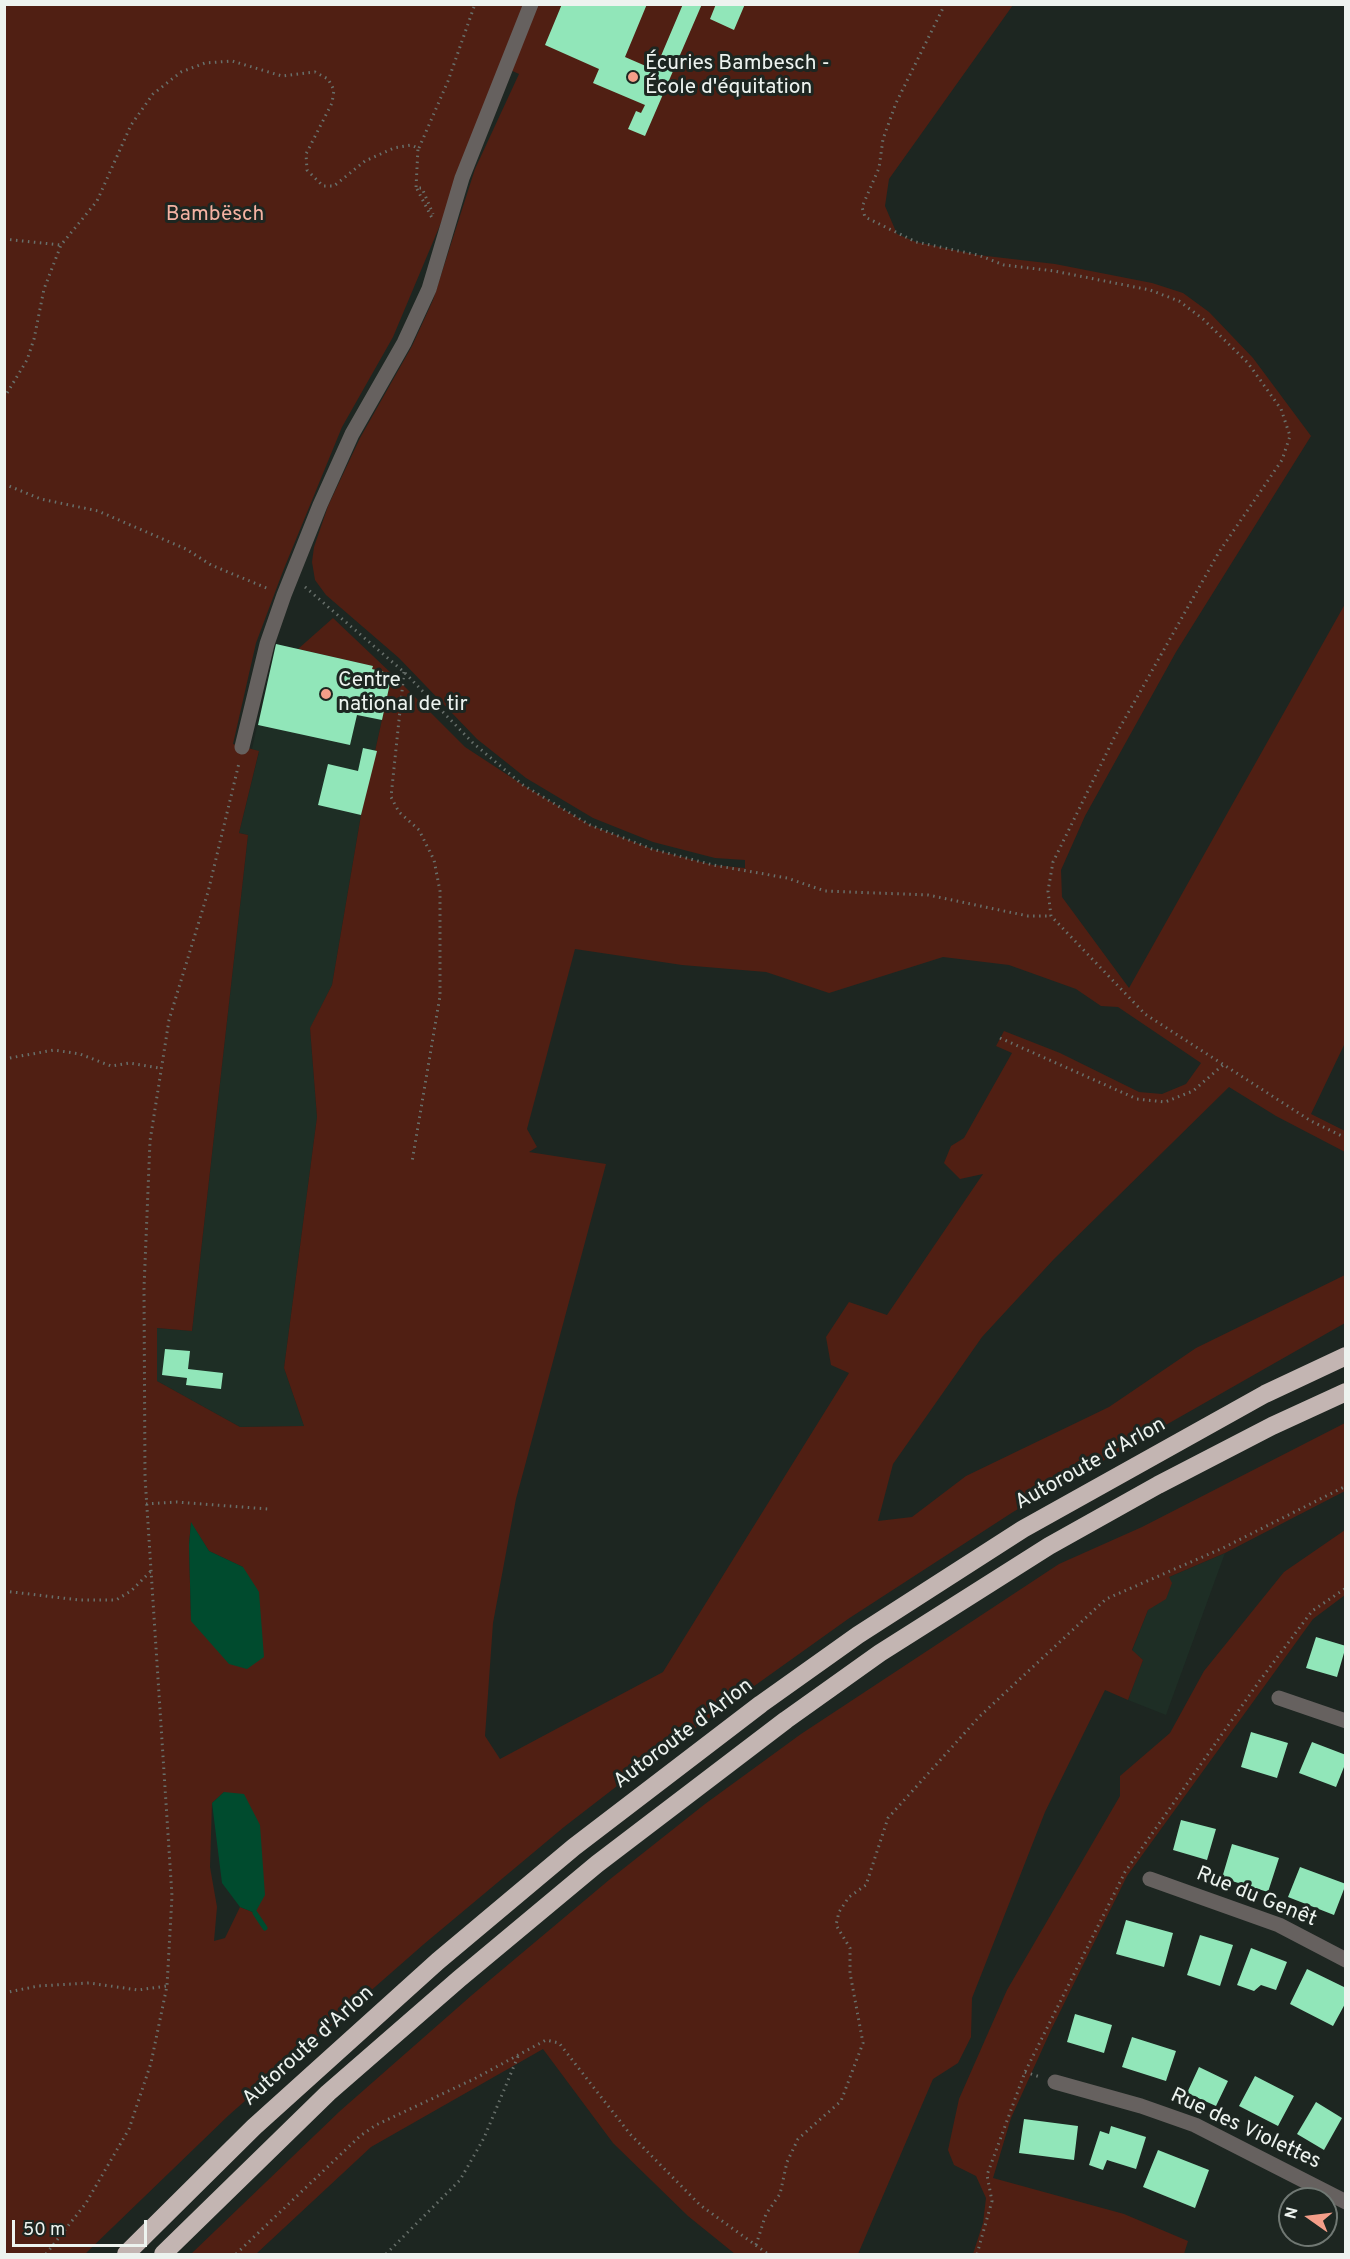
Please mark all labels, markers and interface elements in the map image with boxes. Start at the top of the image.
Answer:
place label: Écuries Bambesch - École d'équitation [645,52,830,102]
marker: Écuries Bambesch - École d'équitation [626,70,640,84]
park label: Bambësch [166,203,264,229]
place label: Centre national de tir [338,669,468,719]
marker: Centre national de tir [319,687,333,701]
street label: Autoroute d'Arlon [1011,1413,1171,1517]
street label: Autoroute d'Arlon [609,1674,759,1796]
street label: Rue du Genêt [1192,1862,1320,1934]
street label: Autoroute d'Arlon [238,1981,380,2113]
street label: Rue des Violettes [1166,2084,1324,2176]
north arrow [1278,2187,1338,2247]
text: N [1281,2205,1304,2221]
scale bar [15,2208,150,2246]
text: 50 m [23,2219,65,2242]

